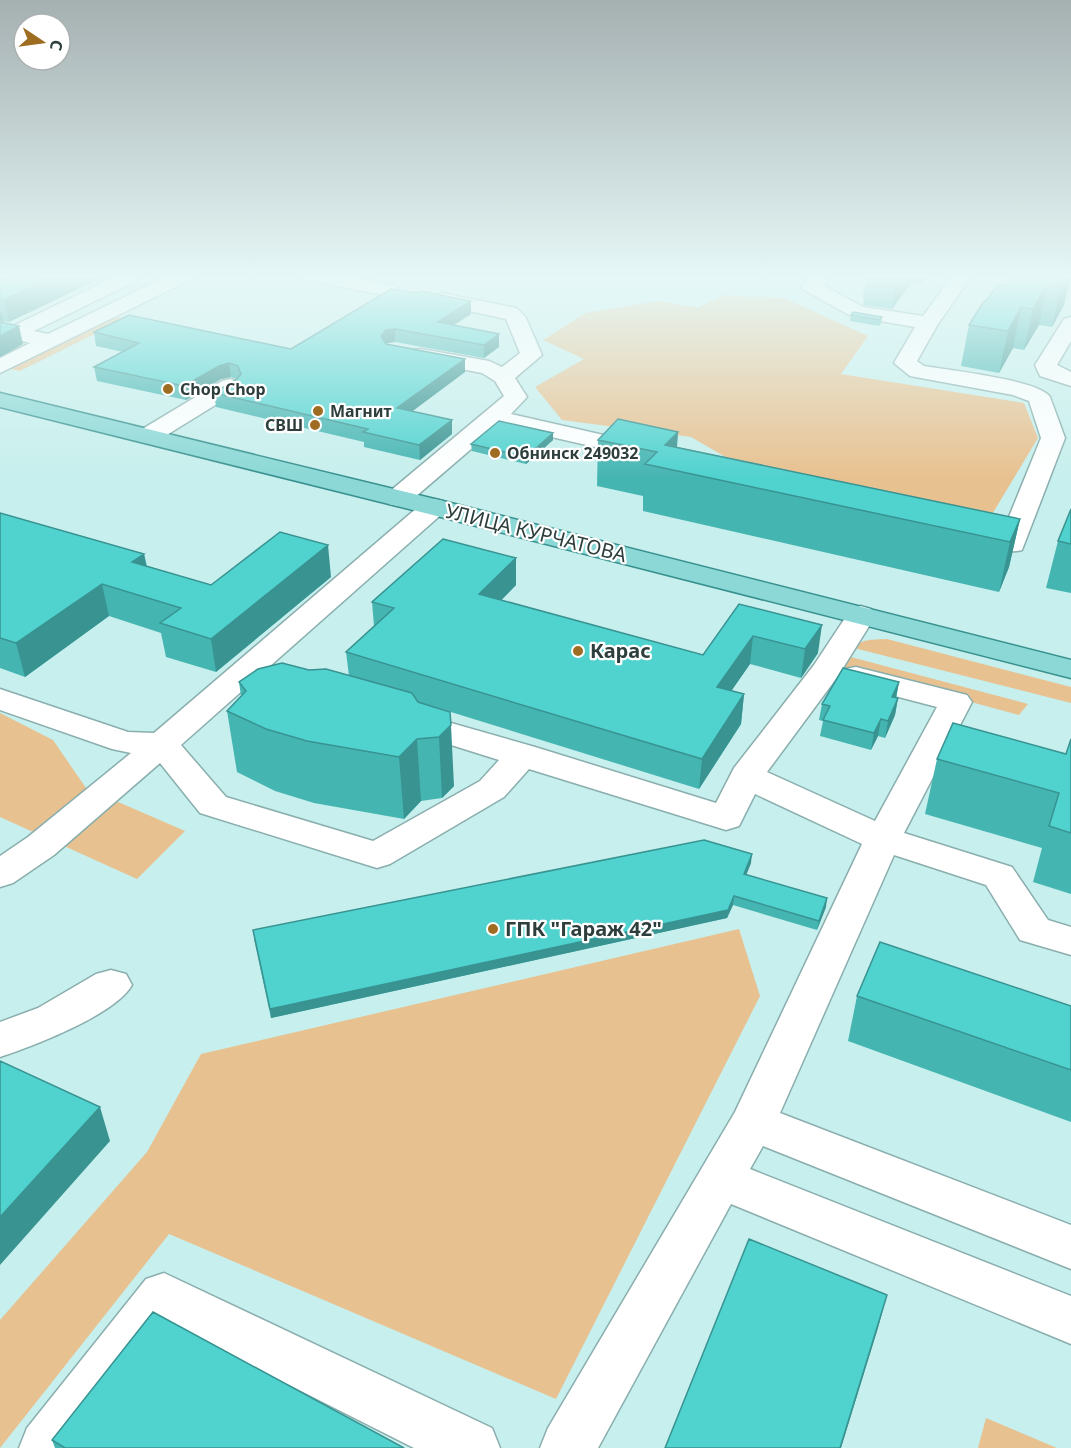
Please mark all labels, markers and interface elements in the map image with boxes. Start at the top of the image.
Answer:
north arrow [12,12,72,72]
text: С [45,38,68,53]
place label: Chop Chop [180,378,266,400]
marker: Chop Chop [161,382,175,396]
place label: Магнит [330,400,392,422]
marker: Магнит [311,404,325,418]
place label: СВШ [265,414,303,436]
marker: СВШ [308,418,322,432]
place label: Обнинск 249032 [507,442,639,464]
marker: Обнинск 249032 [488,446,502,460]
street label: УЛИЦА КУРЧАТОВА [443,497,630,568]
place label: Карас [590,637,651,664]
marker: Карас [571,644,585,658]
place label: ГПК "Гараж 42" [505,915,662,942]
marker: ГПК "Гараж 42" [486,922,500,936]

